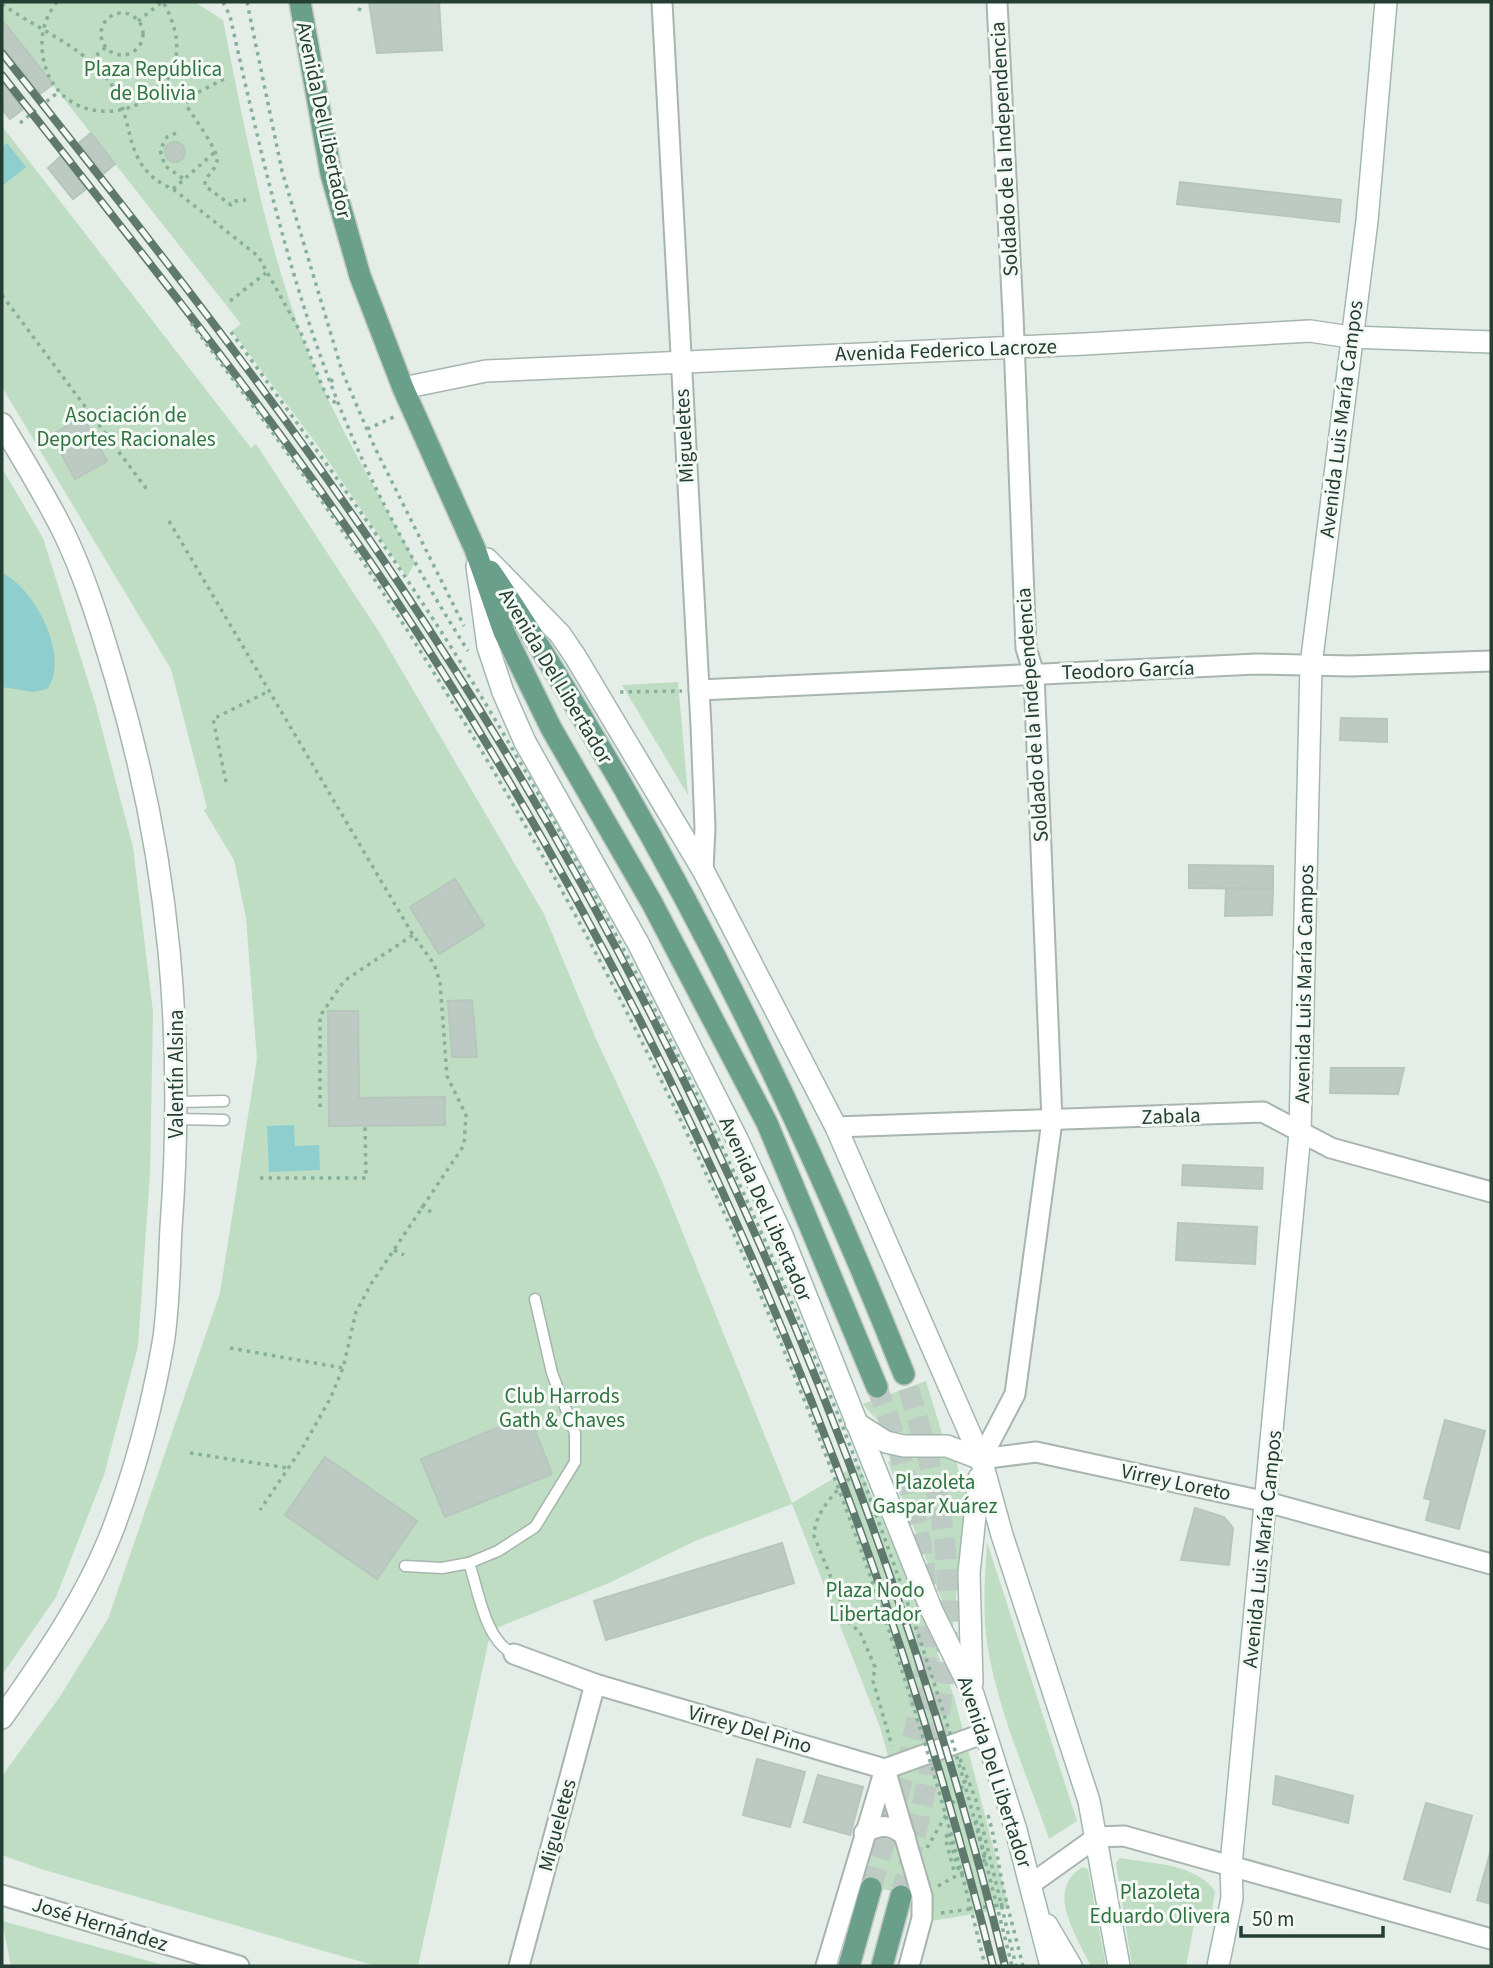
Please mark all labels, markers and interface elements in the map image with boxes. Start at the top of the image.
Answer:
street label: Avenida Del Libertador [289,19,360,221]
street label: Soldado de la Independencia [982,21,1026,277]
park label: Plaza República de Bolivia [84,54,222,108]
street label: Avenida Luis María Campos [1312,298,1370,539]
street label: Avenida Federico Lacroze [835,331,1057,369]
street label: Migueletes [667,388,701,484]
park label: Asociación de Deportes Racionales [36,400,216,454]
street label: Avenida Del Libertador [492,583,621,770]
street label: Soldado de la Independencia [1008,587,1056,843]
street label: Teodoro García [1061,653,1195,687]
street label: Avenida Luis María Campos [1287,864,1321,1104]
street label: Valentín Alsina [161,1010,191,1138]
street label: Zabala [1141,1100,1201,1132]
street label: Avenida Del Libertador [712,1112,821,1307]
park label: Club Harrods Gath & Chaves [499,1381,625,1435]
street label: Avenida Luis María Campos [1235,1428,1289,1669]
street label: Virrey Loreto [1118,1456,1234,1508]
park label: Plazoleta Gaspar Xuárez [873,1467,997,1521]
park label: Plaza Nodo Libertador [825,1575,925,1629]
street label: Avenida Del Libertador [950,1672,1040,1872]
street label: Virrey Del Pino [684,1697,816,1761]
street label: Migueletes [530,1775,584,1874]
park label: Plazoleta Eduardo Olivera [1090,1877,1230,1931]
street label: José Hernández [28,1889,172,1959]
scale bar [1241,1895,1383,1939]
text: 50 m [1252,1904,1294,1934]

